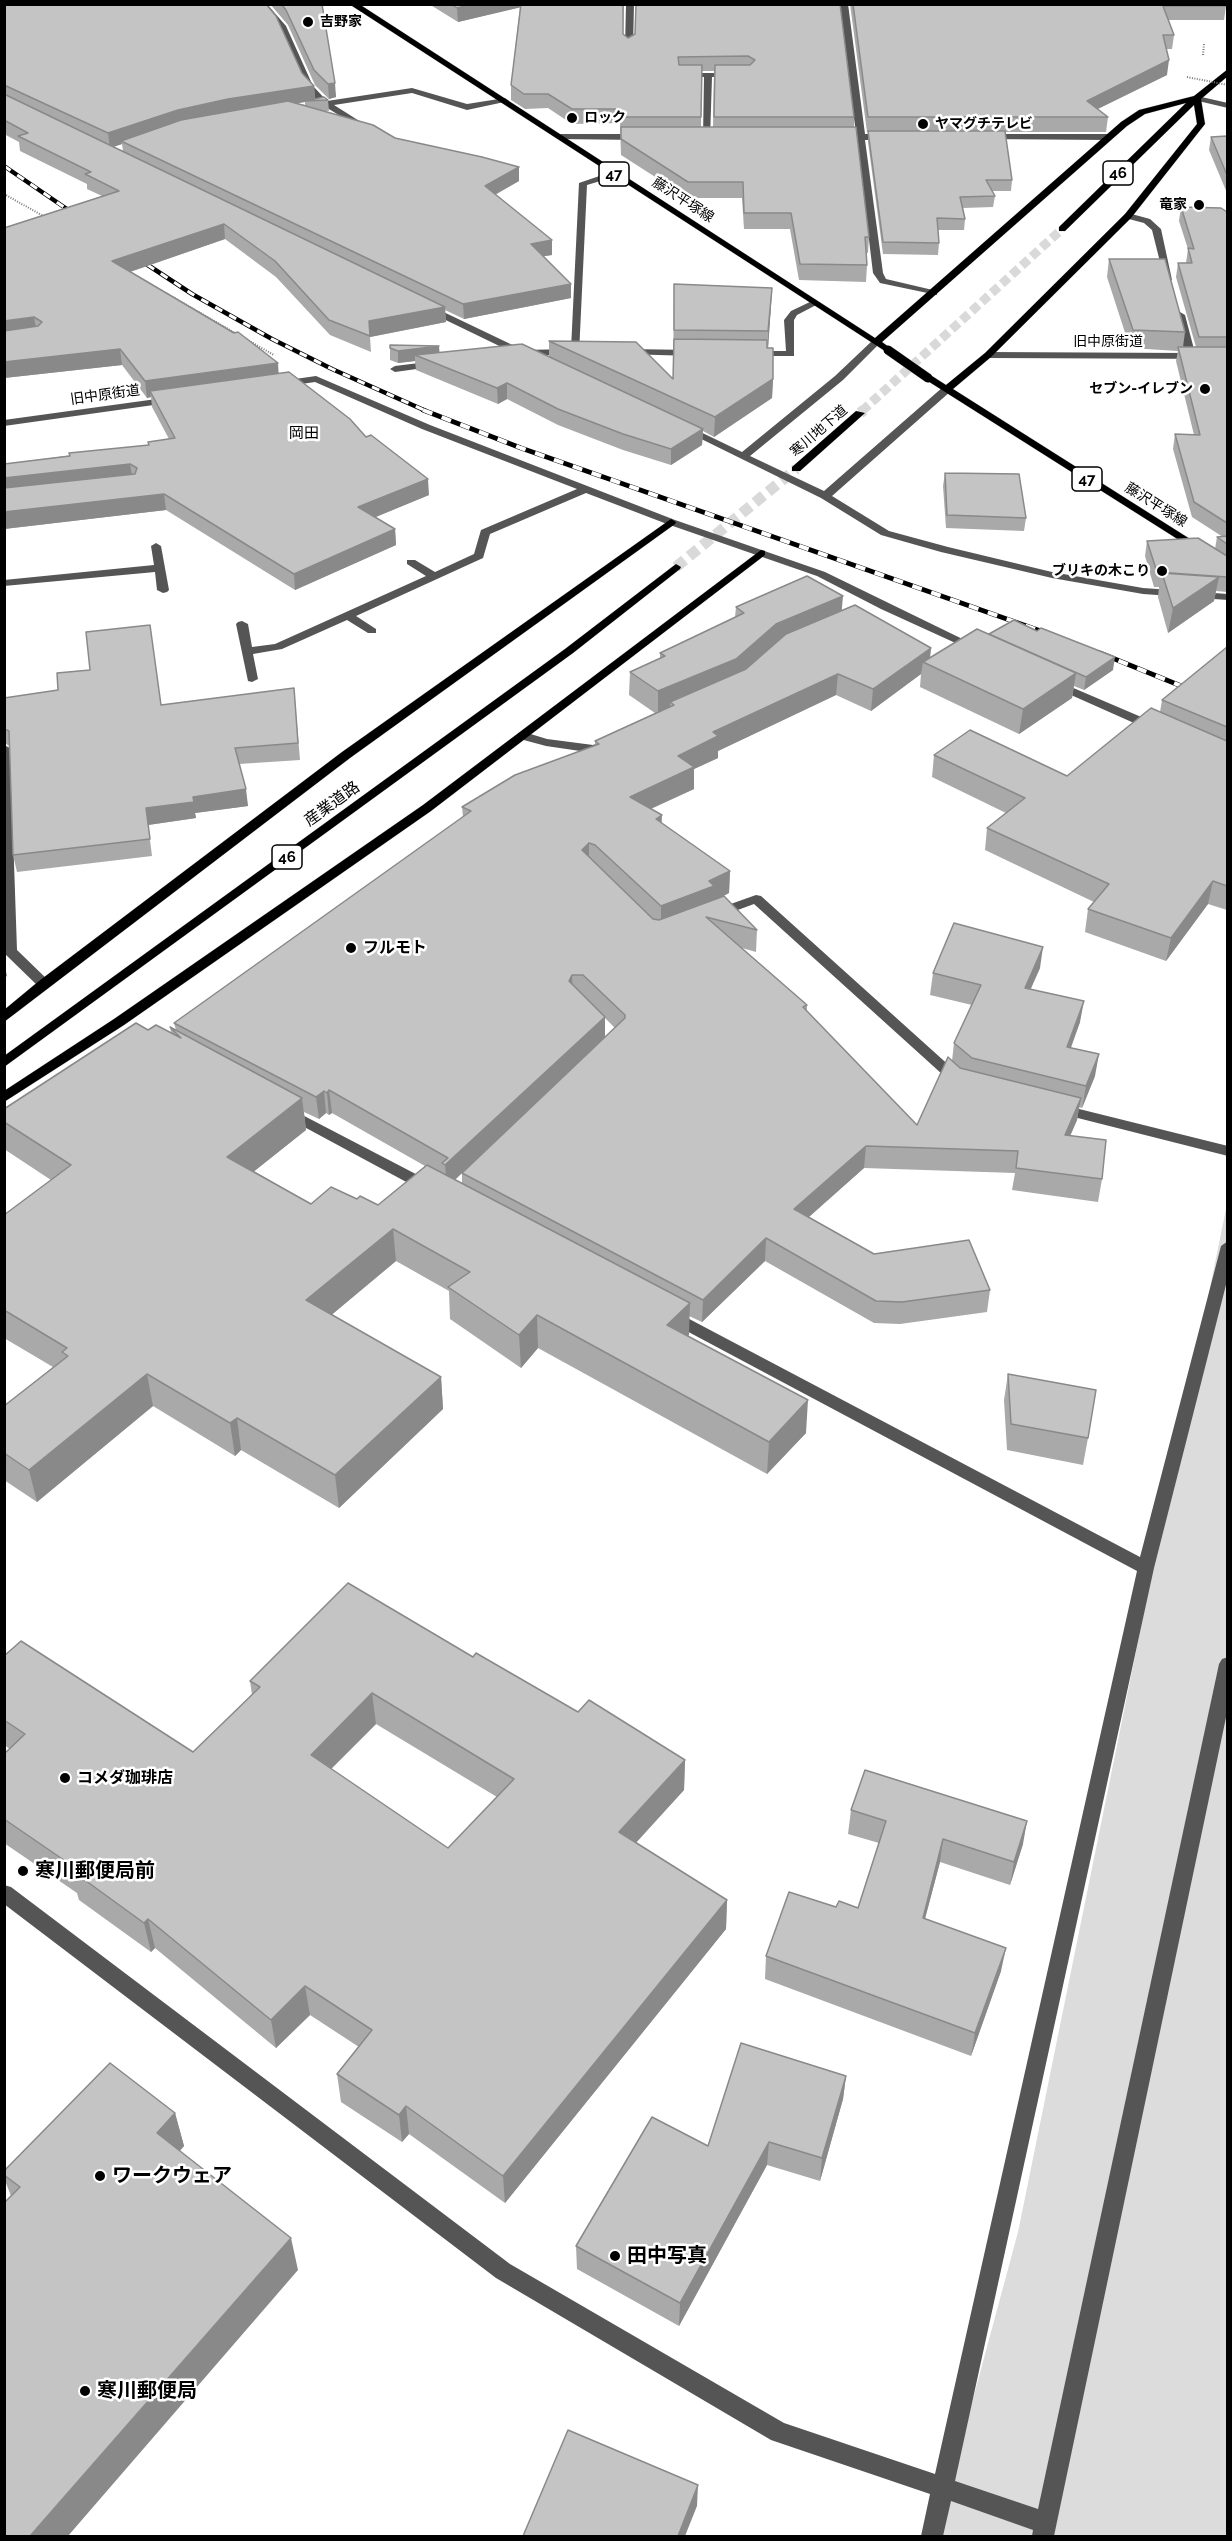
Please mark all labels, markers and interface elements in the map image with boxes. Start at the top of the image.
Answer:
place label: 吉野家 [320,14,362,30]
marker: 吉野家 [301,15,315,29]
place label: ロック [584,110,626,126]
marker: ロック [565,111,579,125]
place label: ヤマグチテレビ [935,116,1033,132]
marker: ヤマグチテレビ [916,117,930,131]
road number: 46 [1103,161,1133,185]
road number: 47 [599,162,629,186]
street label: 藤沢平塚線 [649,174,717,226]
place label: 竜家 [1159,197,1187,213]
marker: 竜家 [1192,198,1206,212]
street label: 旧中原街道 [1073,334,1143,350]
place label: セブン-イレブン [1089,381,1193,397]
street label: 旧中原街道 [69,382,141,408]
marker: セブン-イレブン [1198,382,1212,396]
street label: 寒川地下道 [787,402,851,460]
district label: 岡田 [289,424,319,442]
road number: 47 [1072,467,1102,491]
street label: 藤沢平塚線 [1122,479,1190,531]
place label: ブリキの木こり [1052,563,1150,579]
marker: ブリキの木こり [1155,564,1169,578]
street label: 産業道路 [300,777,364,831]
road number: 46 [272,845,302,869]
place label: フルモト [363,938,427,958]
marker: フルモト [344,941,358,955]
place label: コメダ珈琲店 [77,1768,173,1788]
marker: コメダ珈琲店 [58,1771,72,1785]
place label: 寒川郵便局前 [35,1859,155,1883]
marker: 寒川郵便局前 [16,1864,30,1878]
place label: ワークウェア [112,2164,232,2188]
marker: ワークウェア [93,2169,107,2183]
place label: 田中写真 [627,2244,707,2268]
marker: 田中写真 [608,2249,622,2263]
place label: 寒川郵便局 [97,2379,197,2403]
marker: 寒川郵便局 [78,2384,92,2398]

